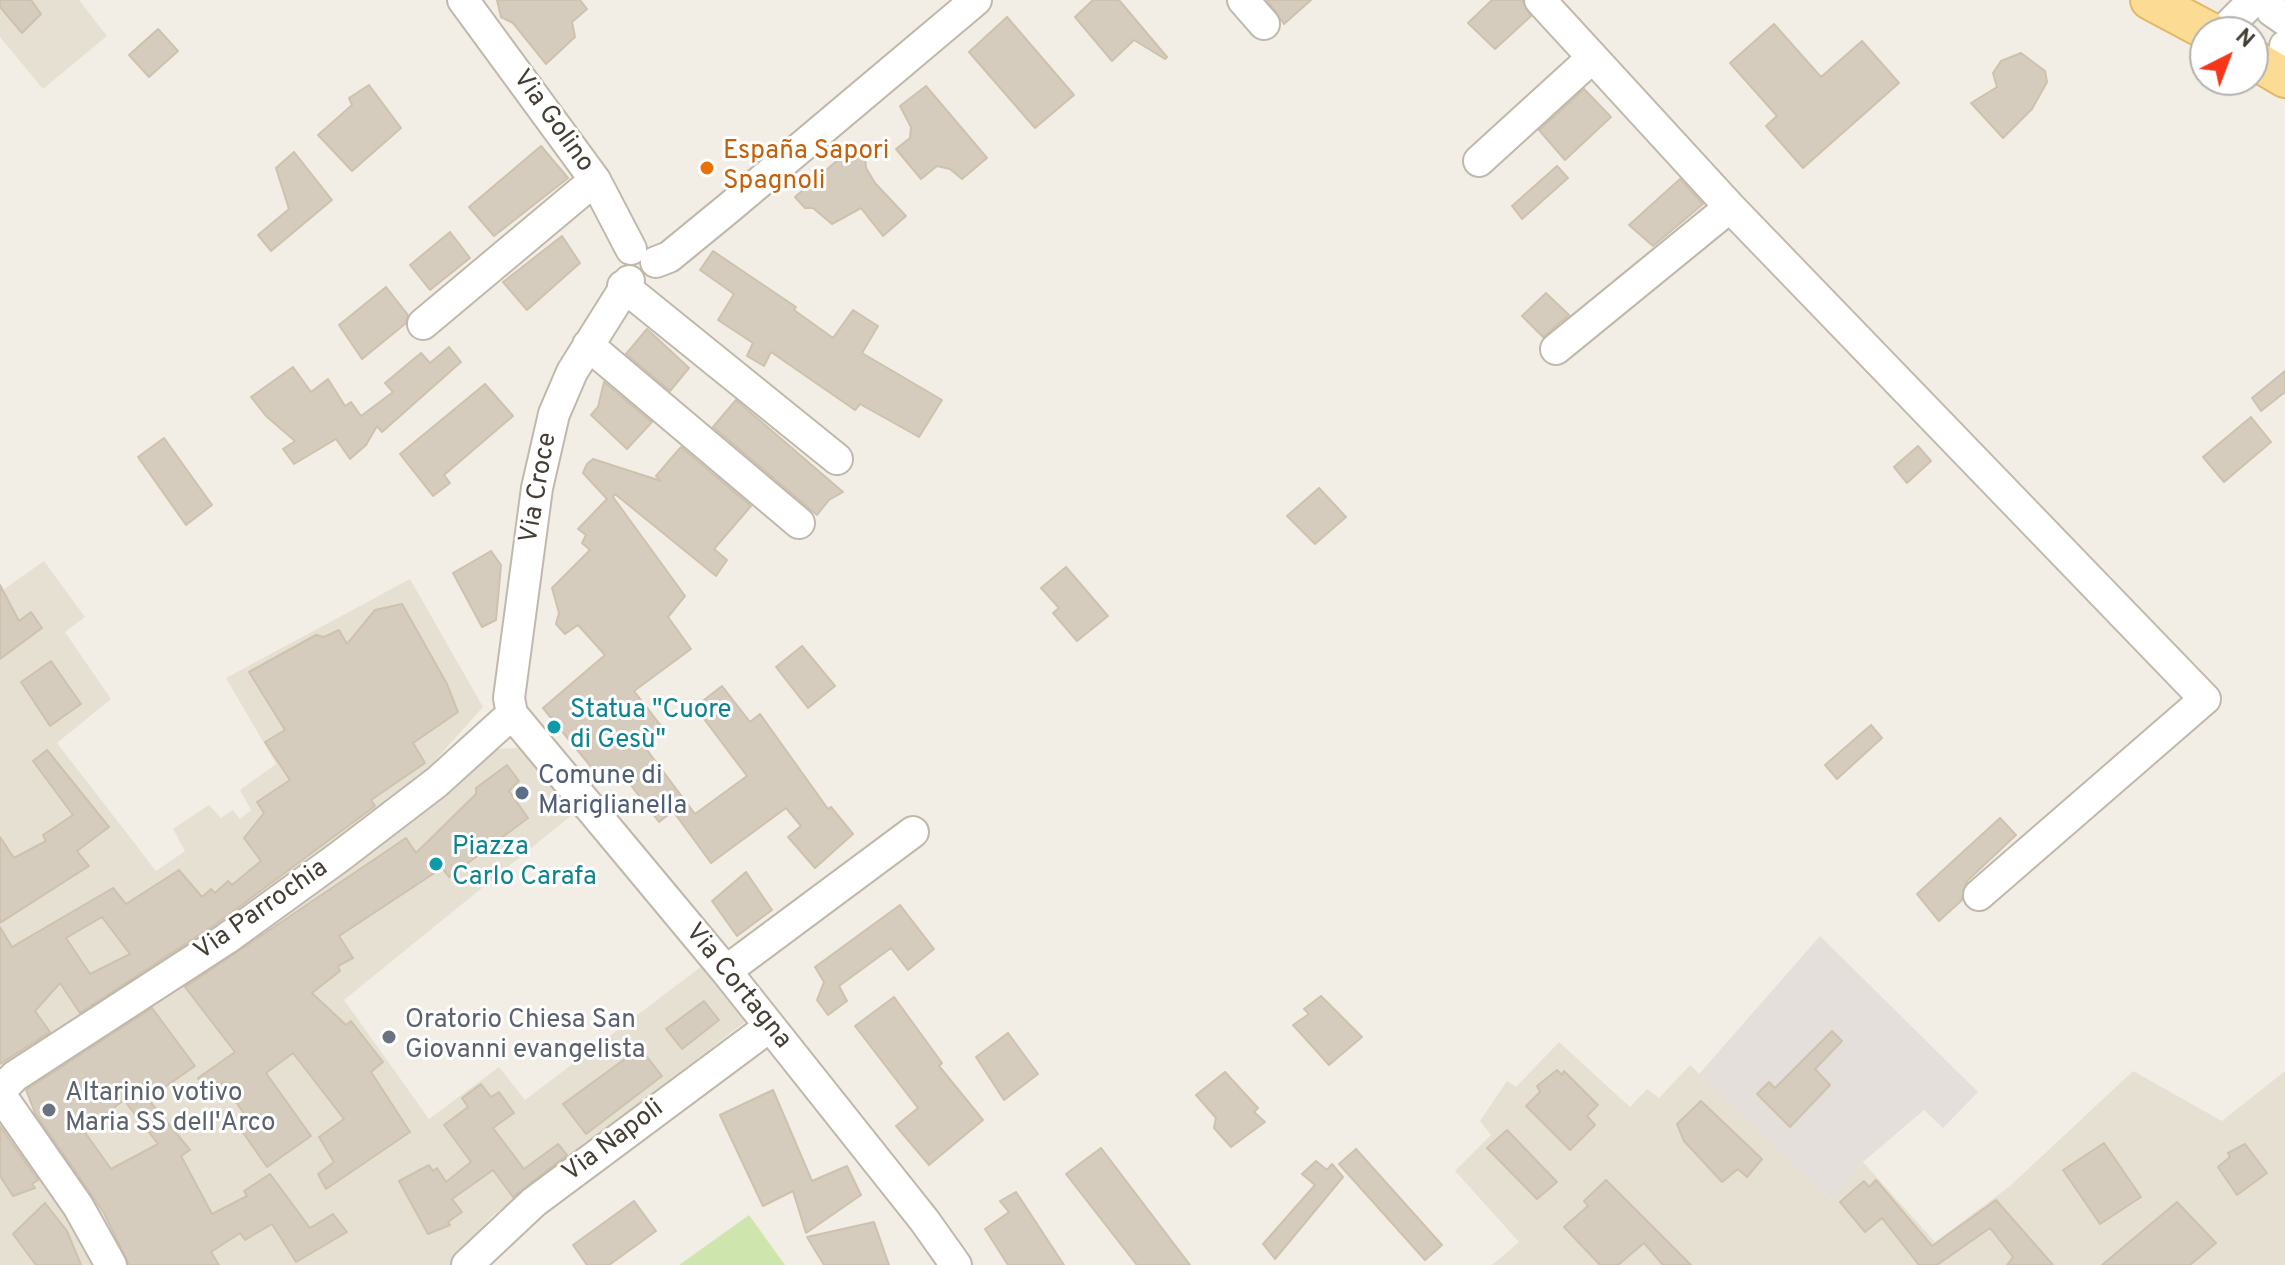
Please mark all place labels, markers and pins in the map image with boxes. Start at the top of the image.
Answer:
place label: España Sapori Spagnoli [723,137,889,198]
marker: España Sapori Spagnoli [698,159,716,177]
place label: Statua "Cuore di Gesù" [570,696,732,758]
marker: Statua "Cuore di Gesù" [545,718,563,736]
place label: Comune di Mariglianella [538,762,687,824]
marker: Comune di Mariglianella [513,784,531,802]
place label: Piazza Carlo Carafa [452,833,597,894]
marker: Piazza Carlo Carafa [427,855,445,873]
place label: Oratorio Chiesa San Giovanni evangelista [405,1006,645,1068]
marker: Oratorio Chiesa San Giovanni evangelista [380,1028,398,1046]
place label: Altarinio votivo Maria SS dell'Arco [65,1079,275,1140]
marker: Altarinio votivo Maria SS dell'Arco [40,1101,58,1119]

